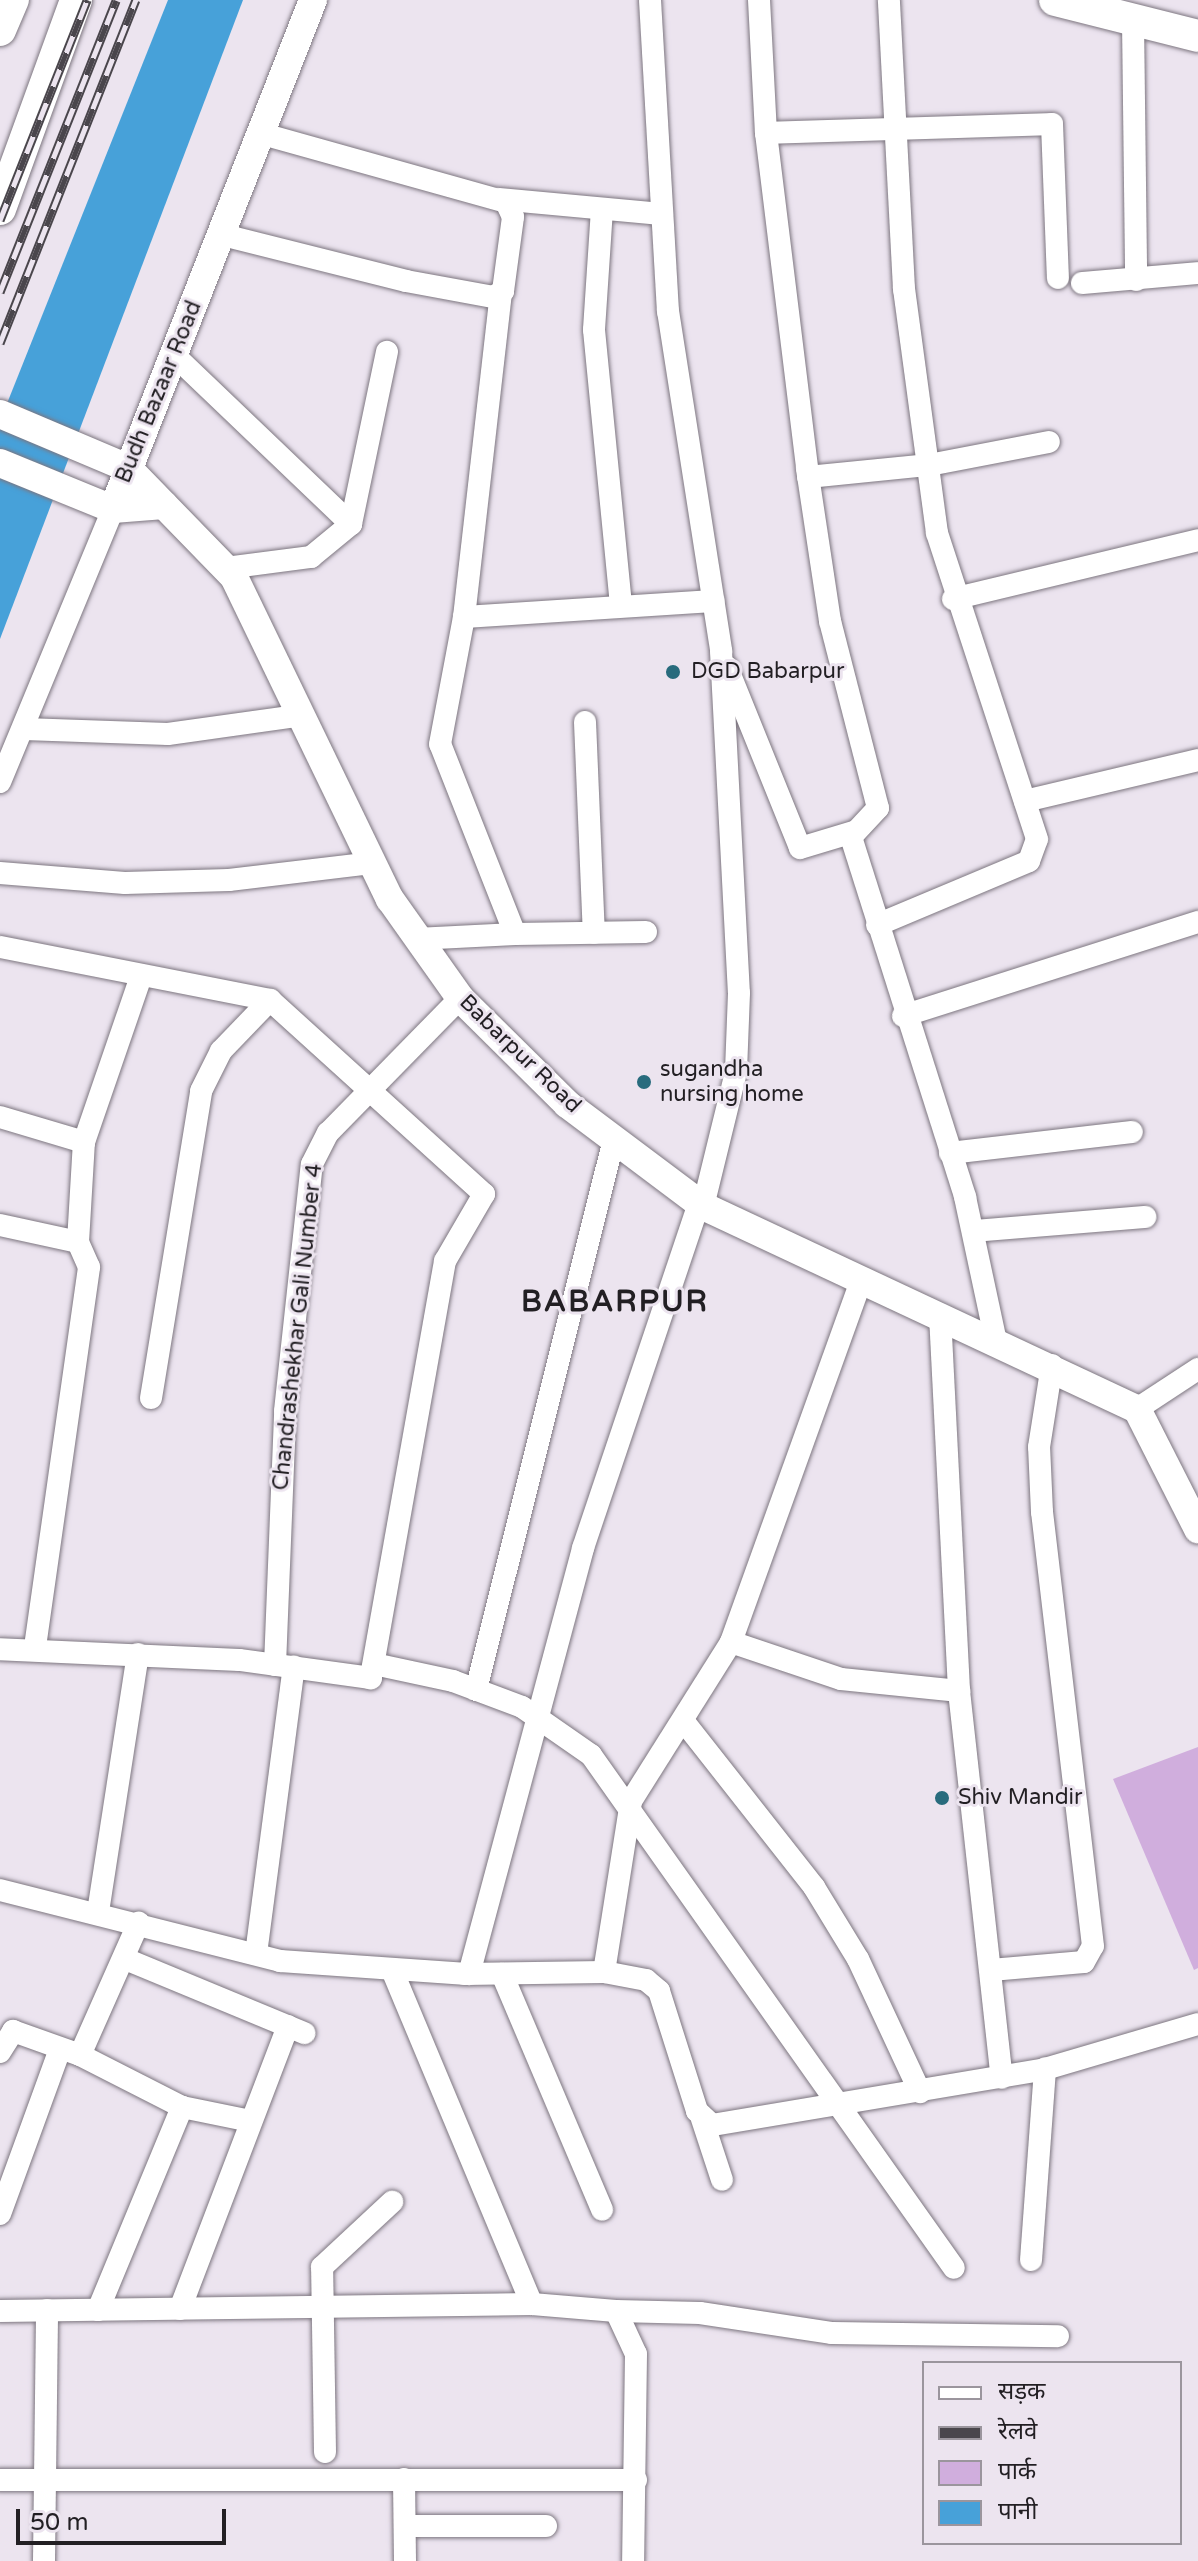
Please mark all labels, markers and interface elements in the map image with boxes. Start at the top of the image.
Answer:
street label: Budh Bazaar Road [110,297,208,487]
place label: DGD Babarpur [691,659,844,685]
marker: DGD Babarpur [662,661,684,683]
street label: Babarpur Road [454,989,586,1119]
place label: sugandha nursing home [660,1056,804,1108]
marker: sugandha nursing home [635,1073,653,1091]
street label: Chandrashekhar Gali Number 4 [268,1162,328,1492]
district label: BABARPUR [521,1284,709,1320]
place label: Shiv Mandir [958,1785,1082,1811]
marker: Shiv Mandir [933,1789,951,1807]
legend [922,2361,1182,2545]
text: सड़क [998,2377,1046,2406]
text: रेलवे [998,2417,1037,2446]
text: पार्क [998,2457,1036,2486]
scale bar [20,2493,230,2543]
text: पानी [998,2497,1037,2526]
text: 50 m [30,2508,88,2537]

